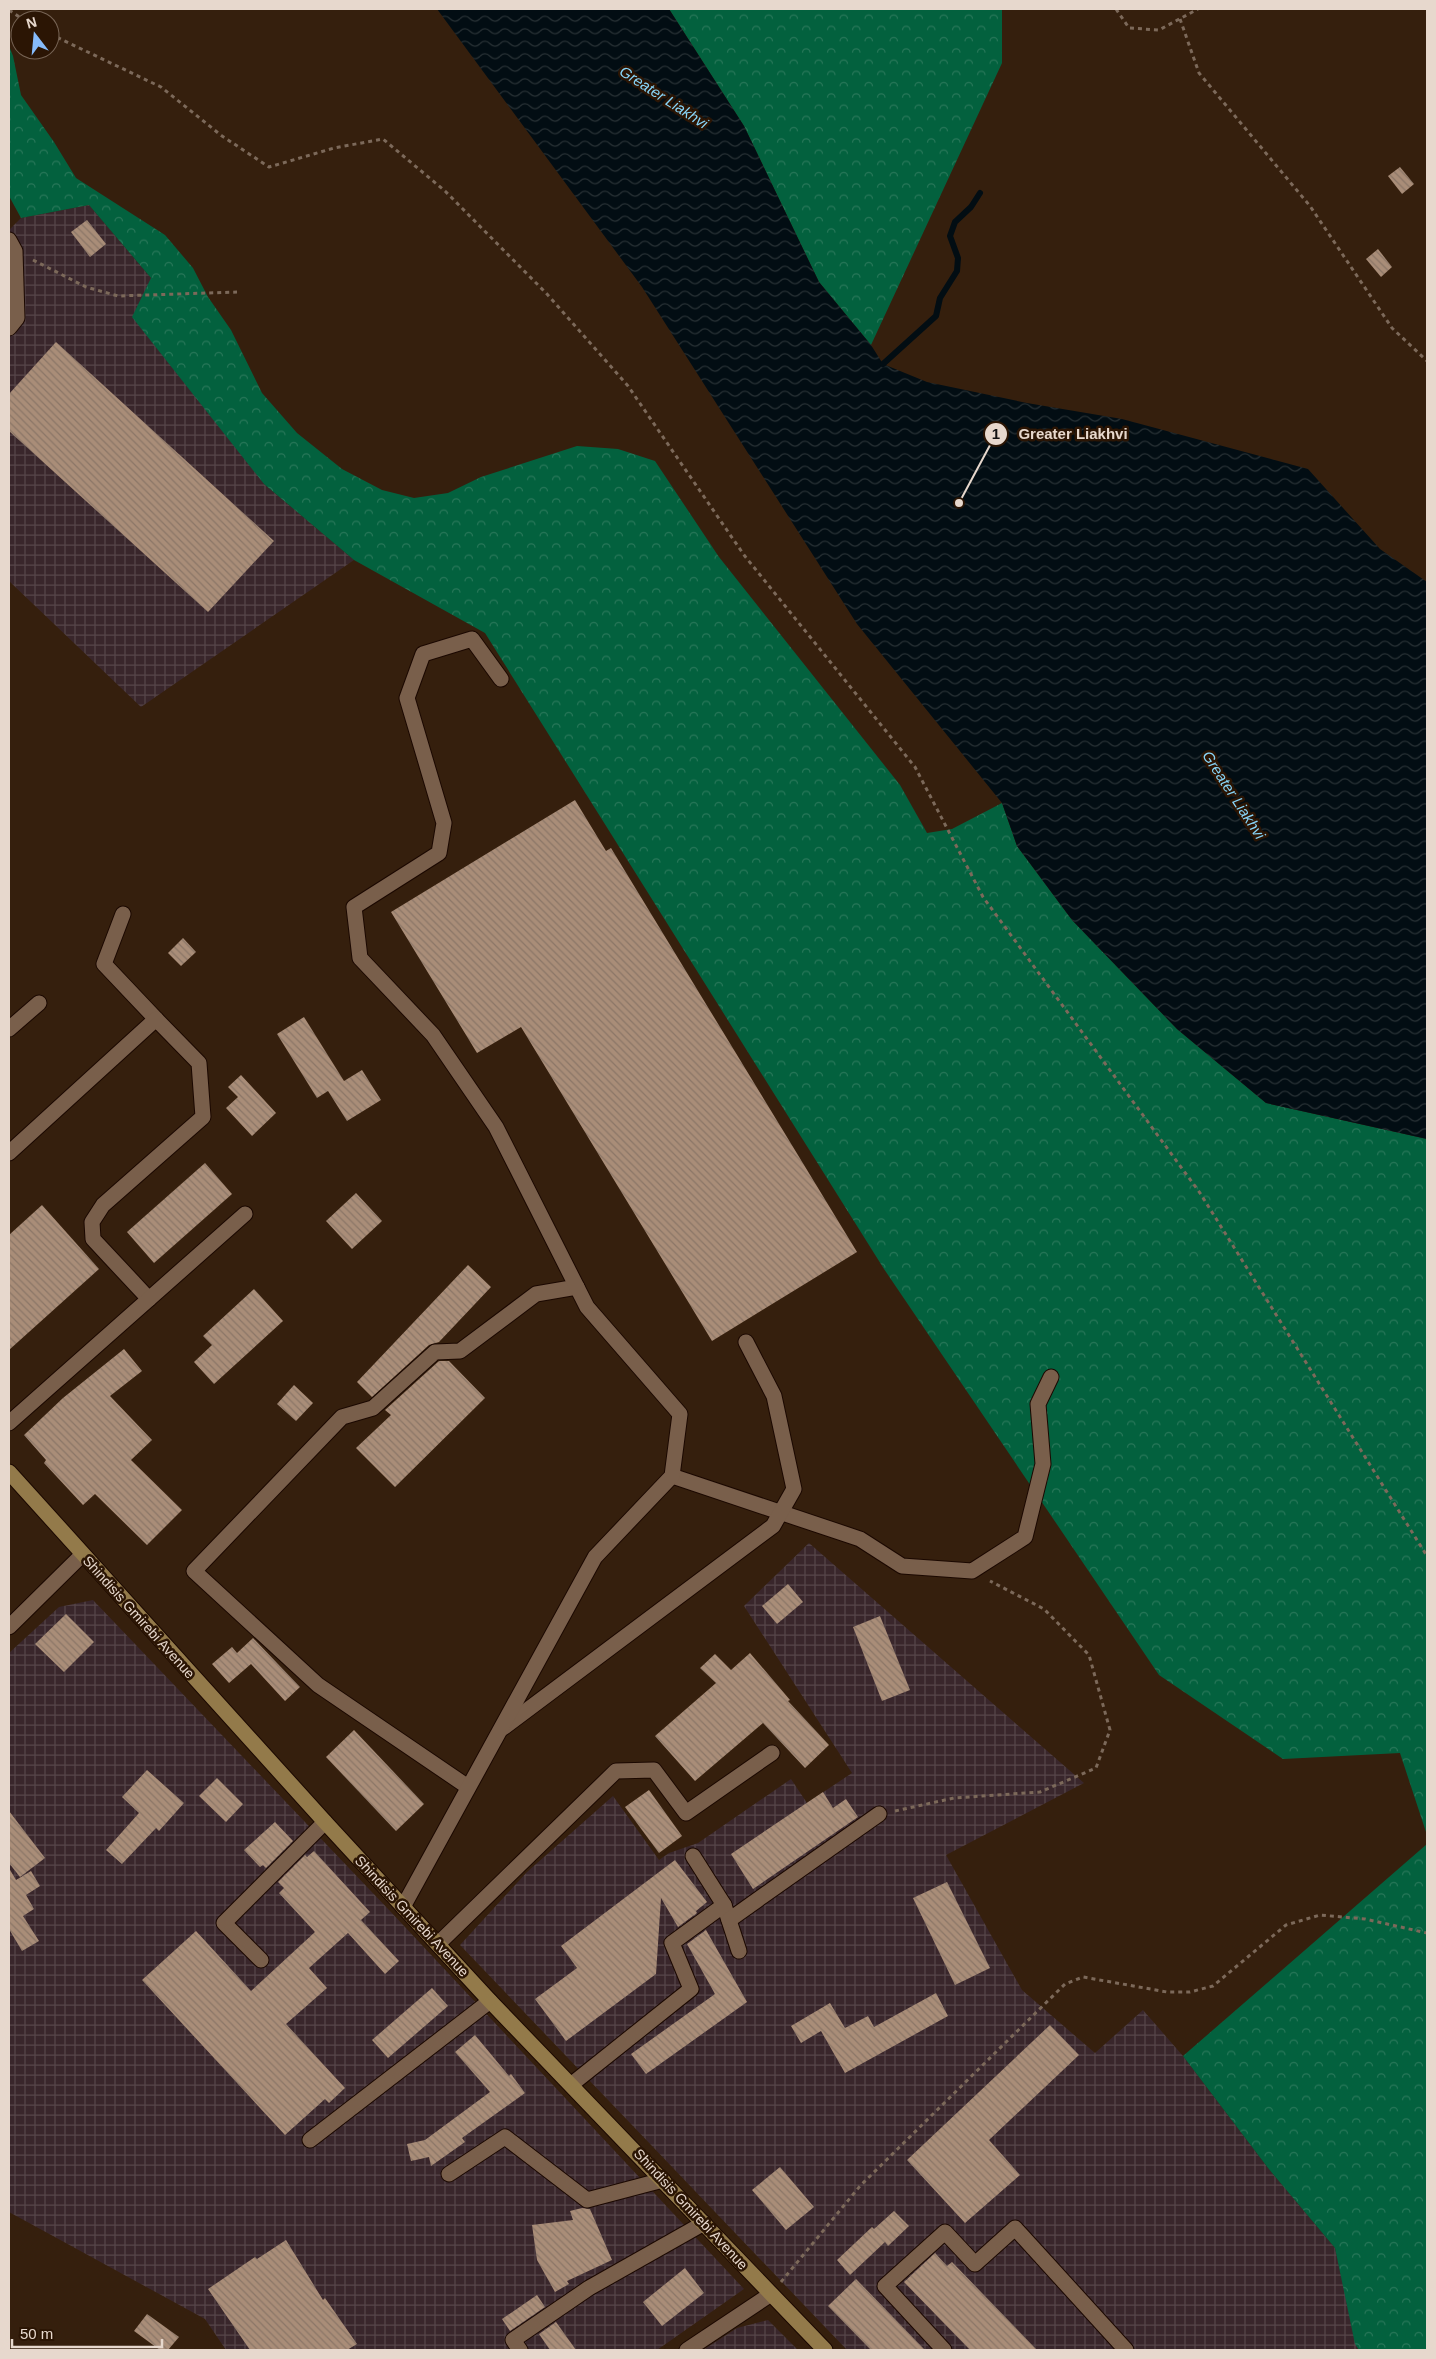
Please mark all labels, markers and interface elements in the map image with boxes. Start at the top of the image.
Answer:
north arrow [10,10,60,60]
text: N [24,13,38,32]
water label: Greater Liakhvi [617,62,712,132]
callout: Greater Liakhvi [983,419,1138,449]
text: 1 [992,425,1000,442]
text: Greater Liakhvi [1018,425,1128,442]
water label: Greater Liakhvi [1199,748,1269,843]
street label: Shindisis Gmirebi Avenue [80,1552,198,1682]
street label: Shindisis Gmirebi Avenue [352,1852,472,1980]
street label: Shindisis Gmirebi Avenue [631,2145,751,2273]
scale bar [12,2316,162,2348]
text: 50 m [20,2325,53,2342]

